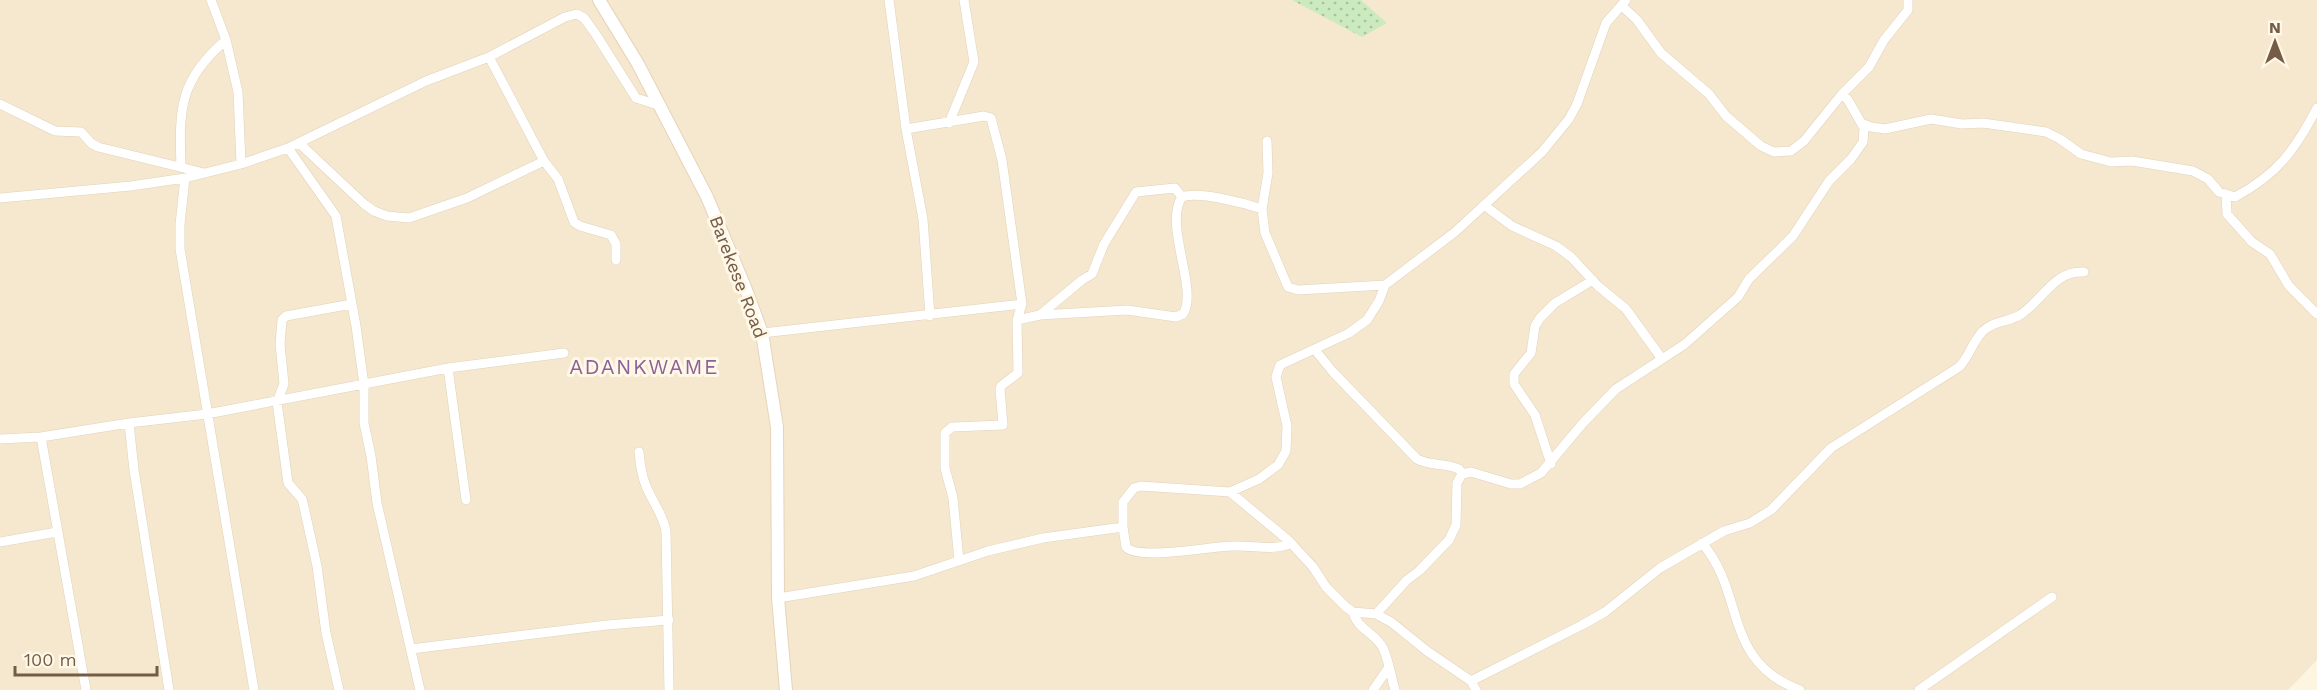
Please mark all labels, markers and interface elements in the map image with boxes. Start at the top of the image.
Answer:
north arrow [2245,12,2305,72]
text: N [2269,18,2281,37]
street label: Barekese Road [705,213,771,341]
district label: ADANKWAME [569,354,719,379]
scale bar [15,639,158,677]
text: 100 m [24,649,77,670]

